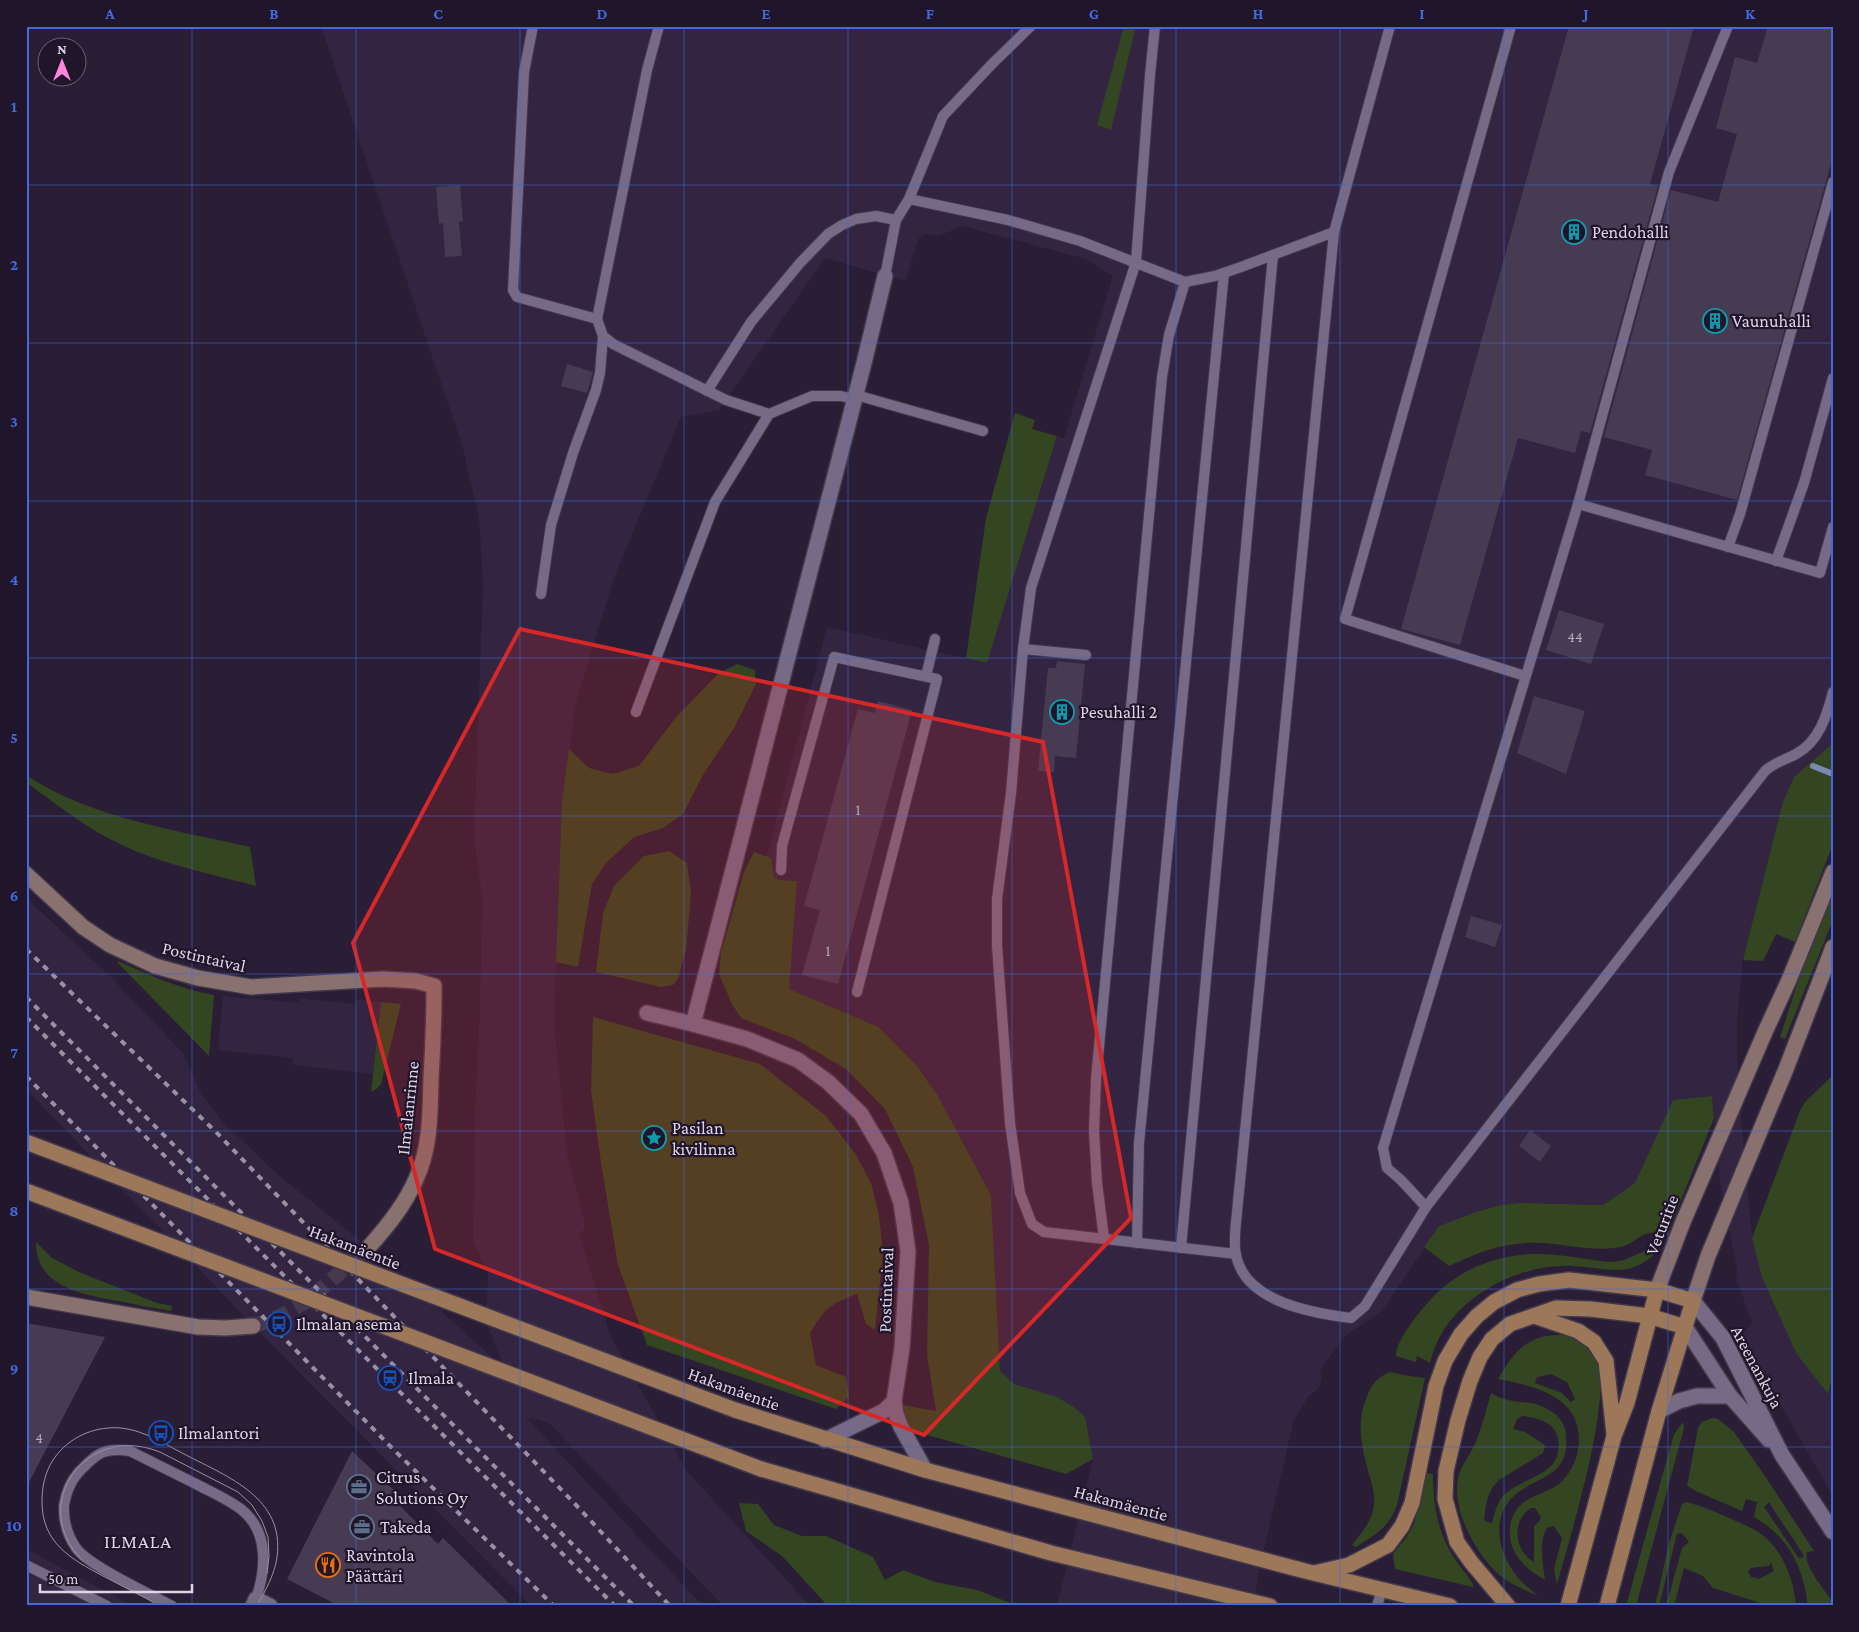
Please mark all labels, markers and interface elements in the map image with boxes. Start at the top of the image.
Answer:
text: A [104,5,115,22]
text: B [269,5,279,22]
text: C [433,5,443,22]
text: D [596,5,608,22]
text: E [761,5,771,22]
text: F [926,5,935,22]
text: G [1089,5,1099,22]
text: H [1253,5,1264,22]
text: I [1419,5,1425,22]
text: J [1581,5,1589,22]
text: K [1745,5,1756,22]
north arrow [38,38,88,88]
text: N [57,41,67,57]
text: 1 [11,98,17,115]
building icon: Pendohalli [1561,219,1587,245]
place label: Pendohalli [1592,222,1669,242]
text: 2 [10,256,18,273]
building icon: Vaunuhalli [1702,308,1728,334]
place label: Vaunuhalli [1732,311,1811,331]
text: 3 [10,413,18,430]
text: 4 [10,571,19,588]
house number: 44 [1567,629,1583,645]
building icon: Pesuhalli 2 [1049,699,1075,725]
place label: Pesuhalli 2 [1080,702,1157,722]
text: 5 [10,729,18,746]
house number: 1 [856,802,861,818]
text: 6 [10,887,18,904]
street label: Postintaival [160,938,248,976]
house number: 1 [826,943,831,959]
text: 7 [10,1044,18,1061]
street label: Ilmalanrinne [393,1060,423,1156]
place label: Pasilan kivilinna [672,1118,735,1159]
place icon: Pasilan kivilinna [641,1125,667,1151]
street label: Veturitie [1641,1192,1683,1258]
text: 8 [9,1202,19,1219]
street label: Hakamäentie [307,1220,403,1274]
street label: Postintaival [875,1247,897,1333]
bus stop icon: Ilmalan asema [266,1311,292,1337]
place label: Ilmalan asema [296,1314,401,1334]
street label: Areenankuja [1726,1322,1787,1412]
text: 9 [10,1360,18,1377]
street label: Hakamäentie [685,1363,783,1415]
station icon: Ilmala [377,1365,403,1391]
place label: Ilmala [408,1368,454,1388]
bus stop icon: Ilmalantori [148,1420,174,1446]
place label: Ilmalantori [178,1423,260,1443]
house number: 4 [35,1430,43,1446]
place label: Citrus Solutions Oy [376,1467,468,1508]
office icon: Citrus Solutions Oy [346,1474,372,1500]
street label: Hakamäentie [1072,1481,1170,1525]
office icon: Takeda [349,1514,375,1540]
text: 10 [6,1517,22,1534]
place label: Takeda [380,1517,432,1537]
district label: ILMALA [104,1531,172,1552]
place label: Ravintola Päättäri [346,1545,415,1586]
restaurant icon: Ravintola Päättäri [315,1552,341,1578]
scale bar [40,1562,192,1594]
text: 50 m [48,1571,78,1587]

